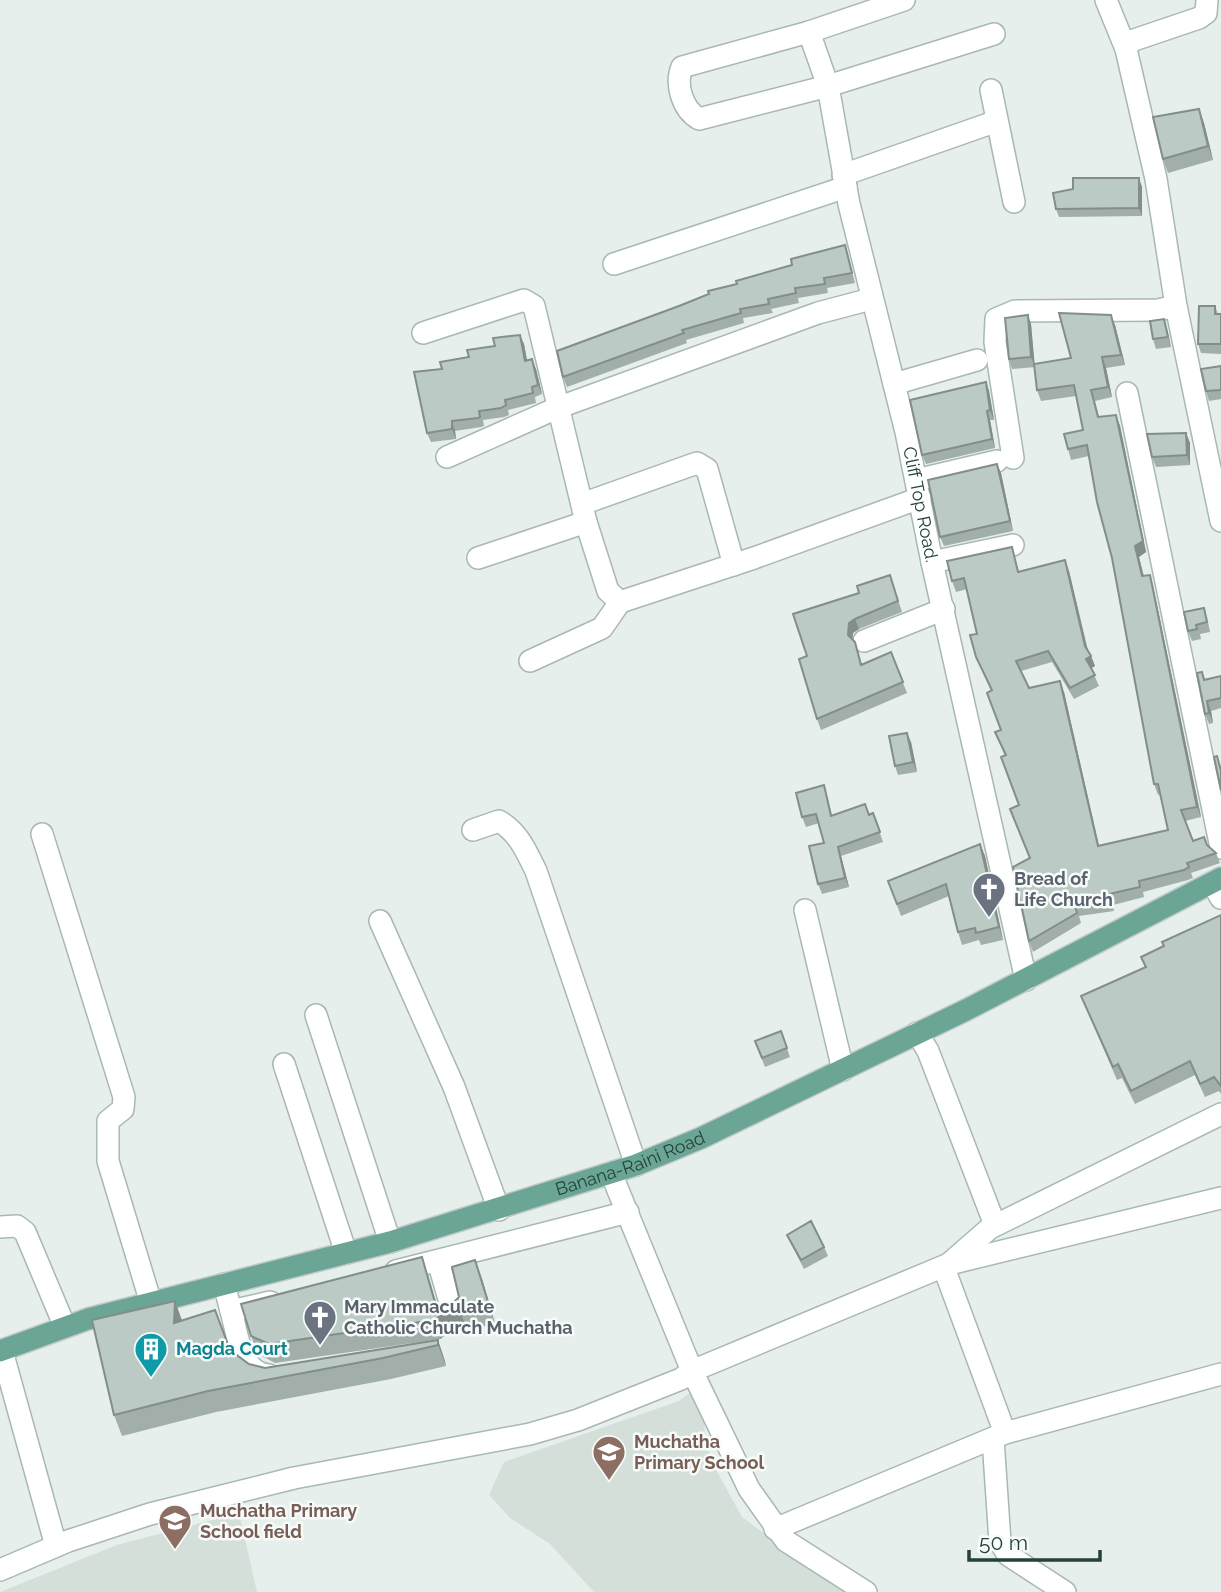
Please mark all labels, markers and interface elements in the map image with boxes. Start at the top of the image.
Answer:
street label: Cliff Top Road. [899,445,943,564]
place label: Bread of Life Church [1014,868,1113,910]
church icon: Bread of Life Church [970,870,1008,919]
street label: Banana-Raini Road [553,1127,708,1200]
place label: Mary Immaculate Catholic Church Muchatha [344,1296,573,1338]
church icon: Mary Immaculate Catholic Church Muchatha [301,1298,339,1347]
building icon: Magda Court [132,1330,170,1379]
place label: Magda Court [176,1338,288,1359]
place label: Muchatha Primary School [634,1431,764,1473]
school or university icon: Muchatha Primary School [590,1433,628,1482]
place label: Muchatha Primary School field [200,1500,357,1542]
school or university icon: Muchatha Primary School field [156,1502,194,1551]
scale bar [969,1518,1100,1562]
text: 50 m [979,1530,1028,1555]

